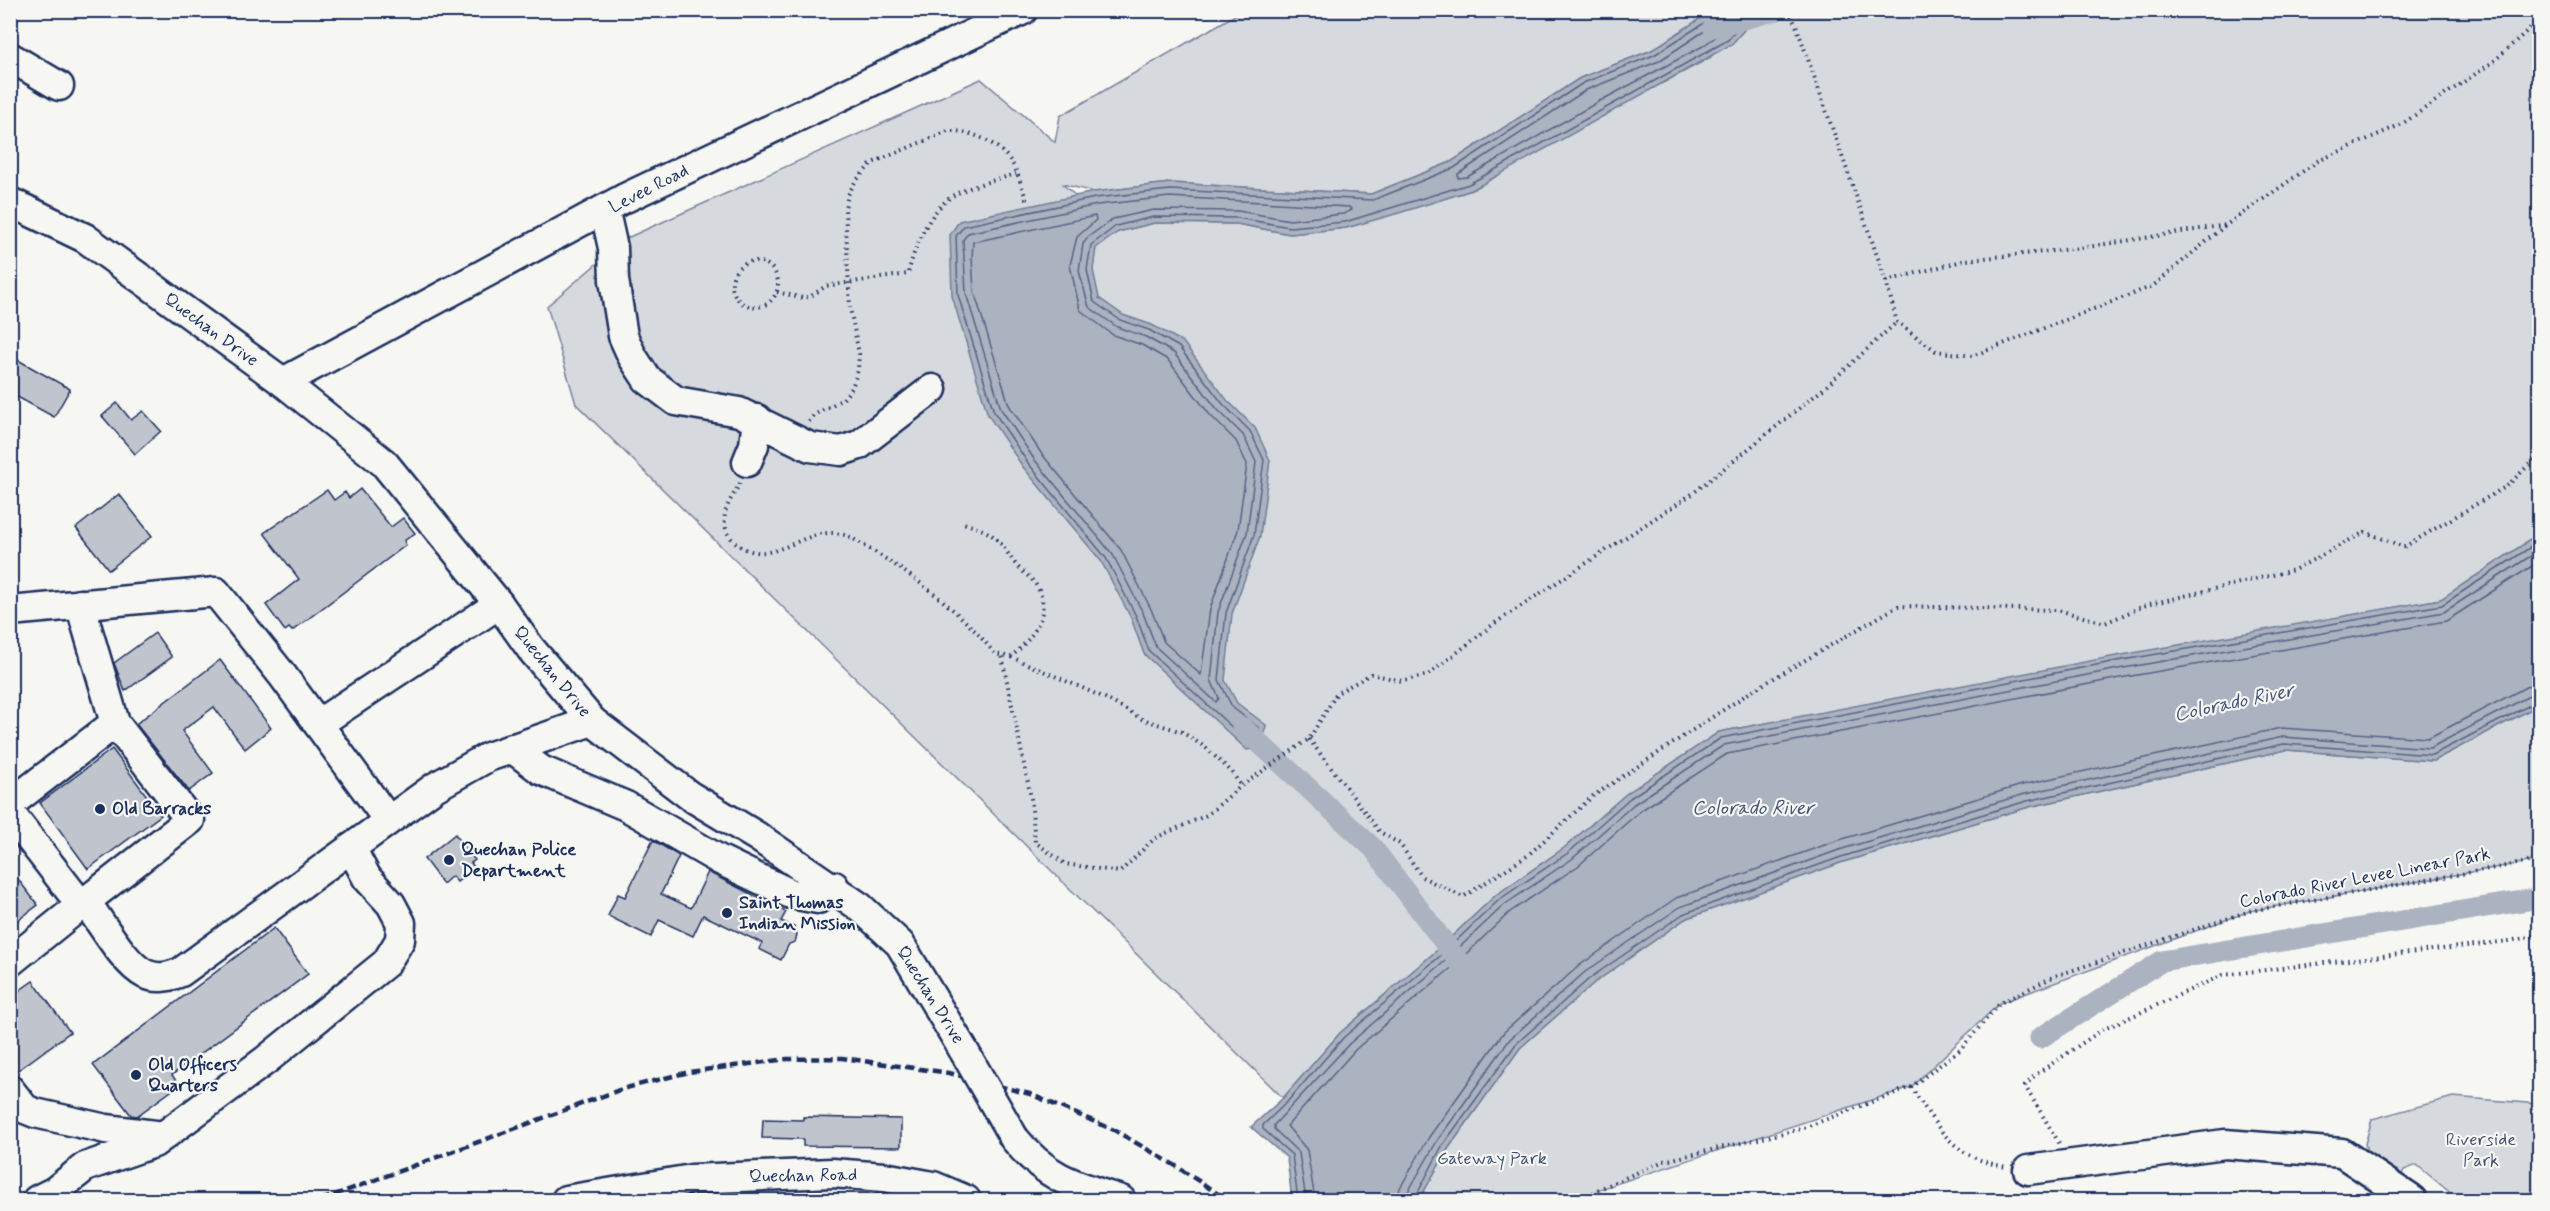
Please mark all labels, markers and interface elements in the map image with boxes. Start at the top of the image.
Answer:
street label: Levee Road [605,159,693,219]
street label: Quechan Drive [159,288,263,372]
street label: Quechan Drive [508,621,596,723]
water label: Colorado River [2172,677,2299,729]
water label: Colorado River [1692,795,1816,822]
place label: Old Barracks [112,797,211,821]
marker: Old Barracks [93,802,107,816]
place label: Quechan Police Department [461,838,576,883]
street label: Colorado River Levee Linear Park [2238,842,2492,914]
marker: Quechan Police Department [442,853,456,867]
place label: Saint Thomas Indian Mission [739,891,856,936]
marker: Saint Thomas Indian Mission [720,906,734,920]
street label: Quechan Drive [890,941,970,1049]
place label: Old Officers Quarters [148,1053,237,1098]
marker: Old Officers Quarters [129,1068,143,1082]
park label: Riverside Park [2446,1128,2516,1173]
park label: Gateway Park [1437,1147,1547,1171]
street label: Quechan Road [749,1163,857,1189]

